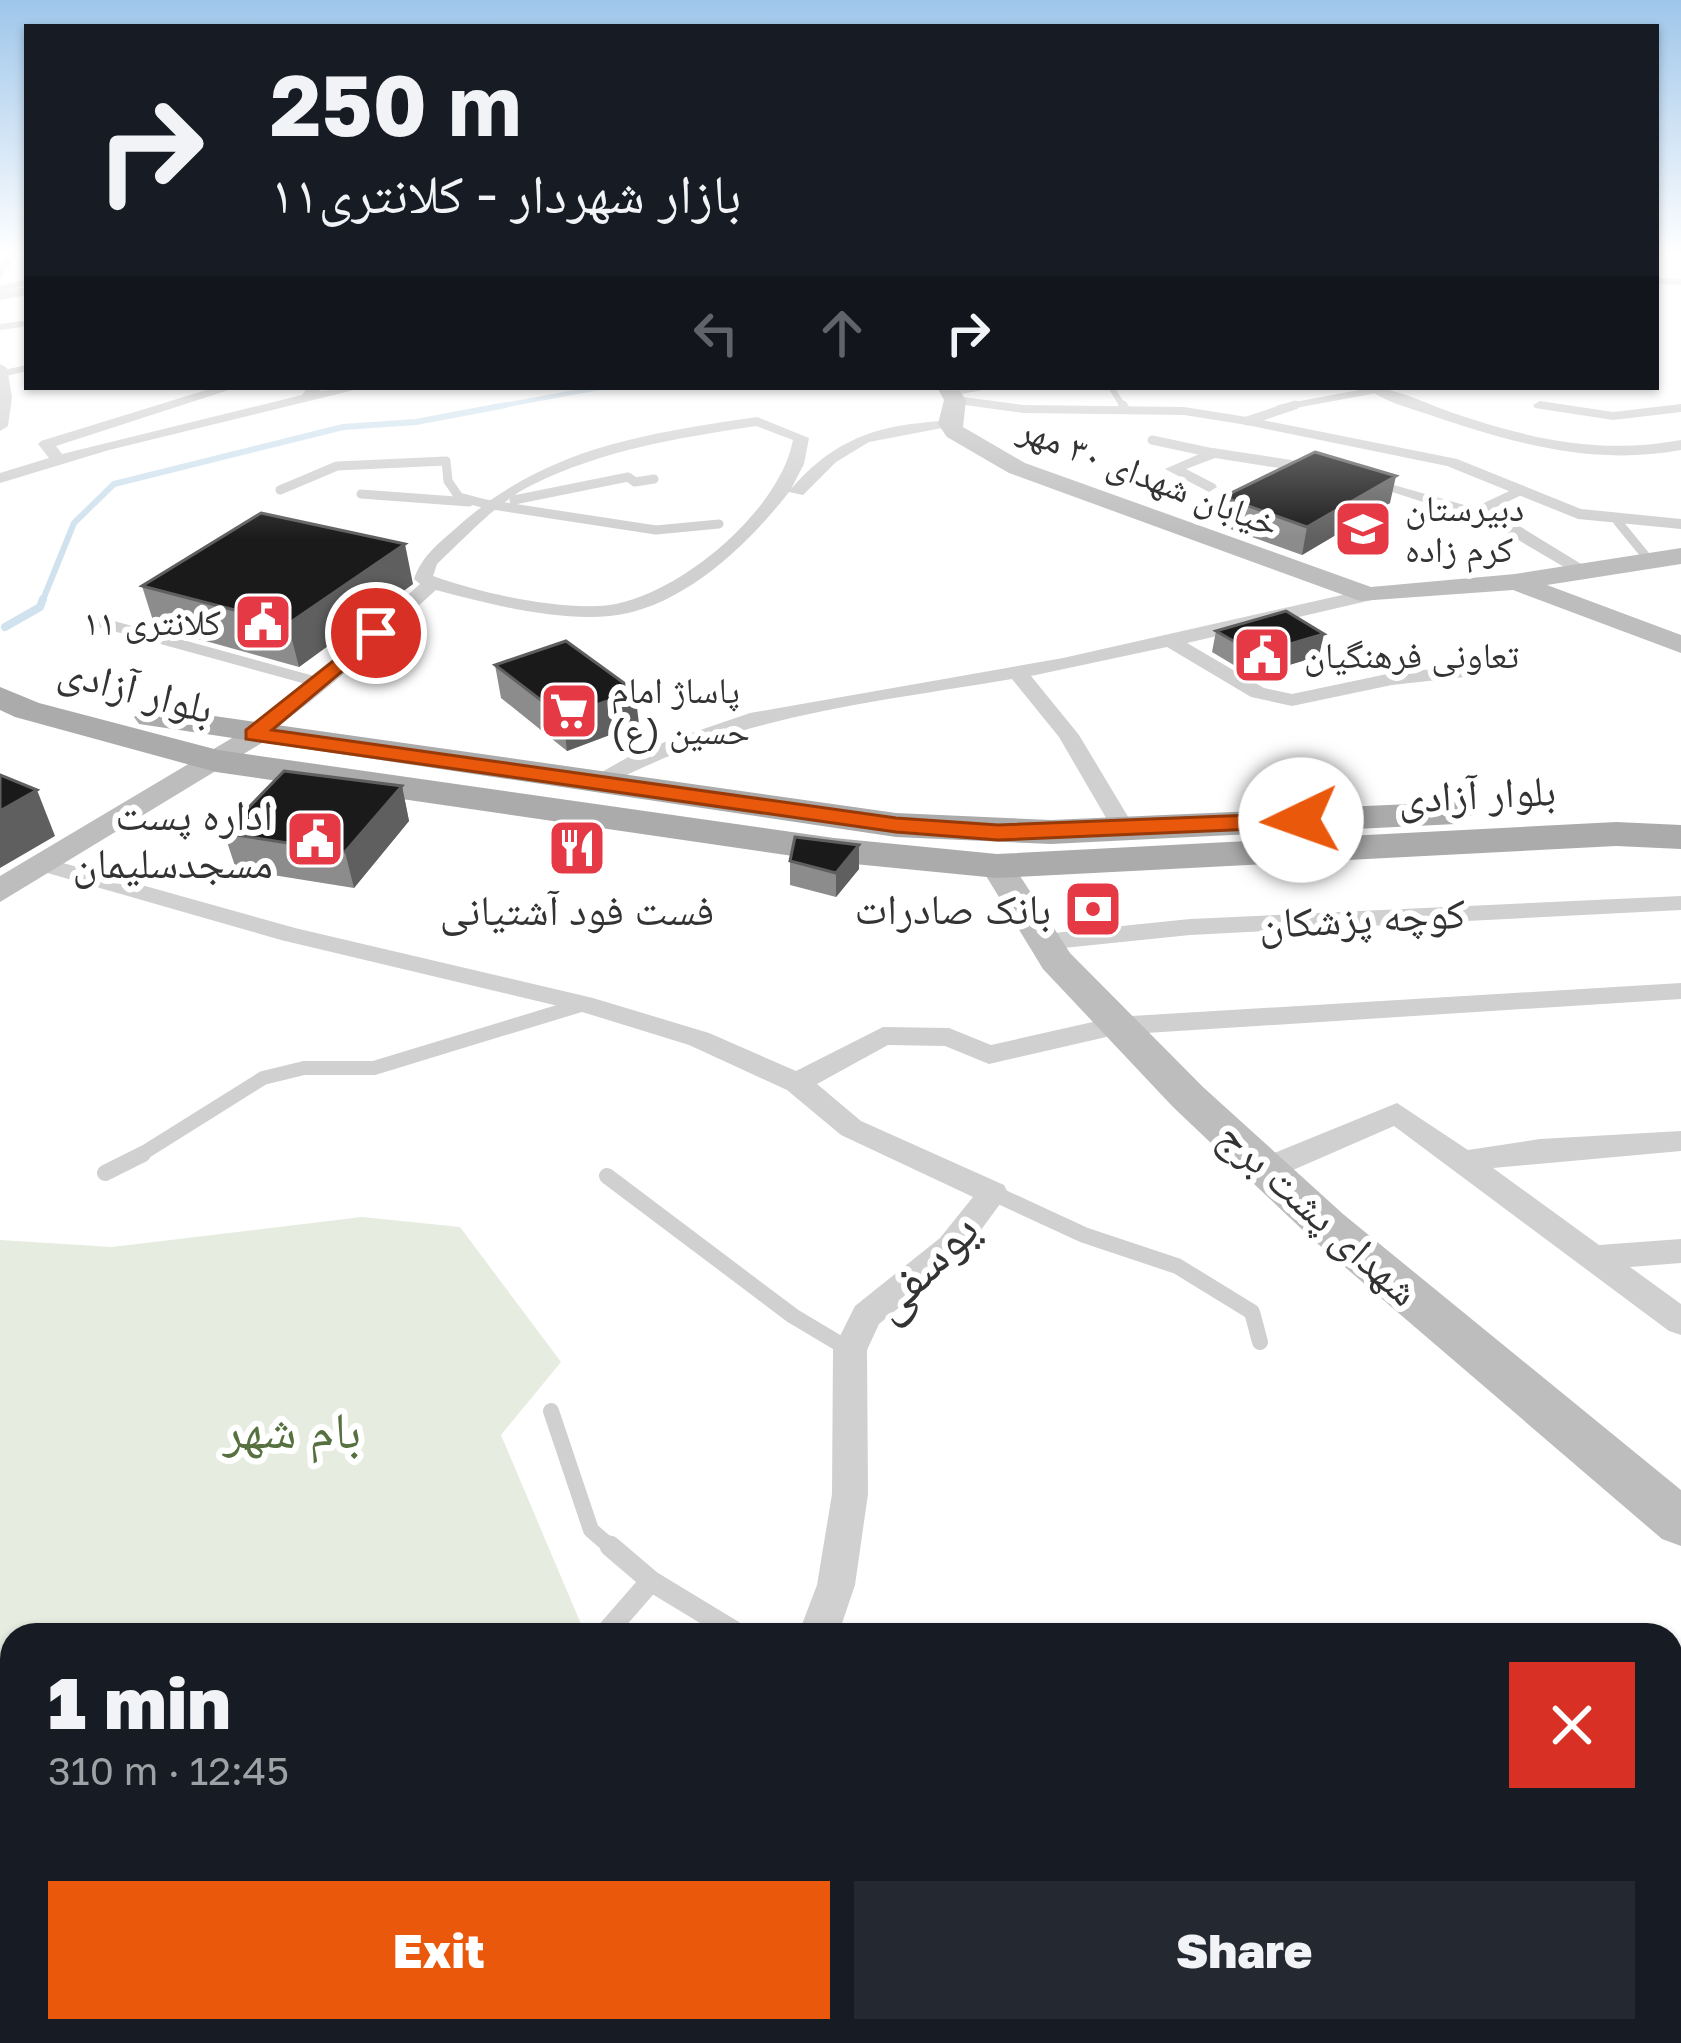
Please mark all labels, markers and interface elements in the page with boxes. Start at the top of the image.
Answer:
text: 250 m [270,54,522,154]
icon: right [72,72,228,228]
text: بازار شهردار - کلانتری۱۱ [270,160,741,225]
icon: left [683,300,749,366]
icon: ahead [809,300,875,366]
icon: right [935,300,1001,366]
street label: خیابان شهدای ۳۰ مهر [1012,406,1285,546]
place label: دبیرستان کرم زاده [1405,486,1524,573]
school or university icon: دبیرستان کرم زاده [1332,498,1394,560]
pin [325,582,427,684]
public building icon: کلانتری ۱۱ [232,591,294,653]
place label: کلانتری ۱۱ [83,600,221,644]
icon: arrive [343,600,409,666]
public building icon: تعاونی فرهنگیان [1231,624,1293,686]
place label: تعاونی فرهنگیان [1304,633,1519,677]
street label: بلوار آزادی [53,643,219,735]
place label: پاساژ امام حسین (ع) [611,668,750,754]
supermarket icon: پاساژ امام حسین (ع) [538,680,600,742]
position arrow [1238,757,1364,883]
street label: بلوار آزادی [1397,764,1557,824]
place label: اداره پست مسجدسلیمان [72,789,273,889]
public building icon: اداره پست مسجدسلیمان [284,808,346,870]
restaurant icon: فست فود آشتیانی [546,817,608,879]
bank icon: بانک صادرات [1062,878,1124,940]
place label: بانک صادرات [855,883,1051,933]
place label: فست فود آشتیانی [440,884,714,936]
street label: کوچه پزشکان [1257,887,1467,949]
street label: شهدای پشت برج [1207,1109,1430,1317]
street label: یوسفی [855,1198,991,1334]
park label: بام شهر [221,1398,361,1464]
text: 1 min [48,1658,231,1745]
button: close [1509,1662,1635,1788]
text: 310 m · 12:45 [48,1747,289,1794]
button: Exit [48,1881,830,2019]
button: Share [854,1881,1635,2019]

